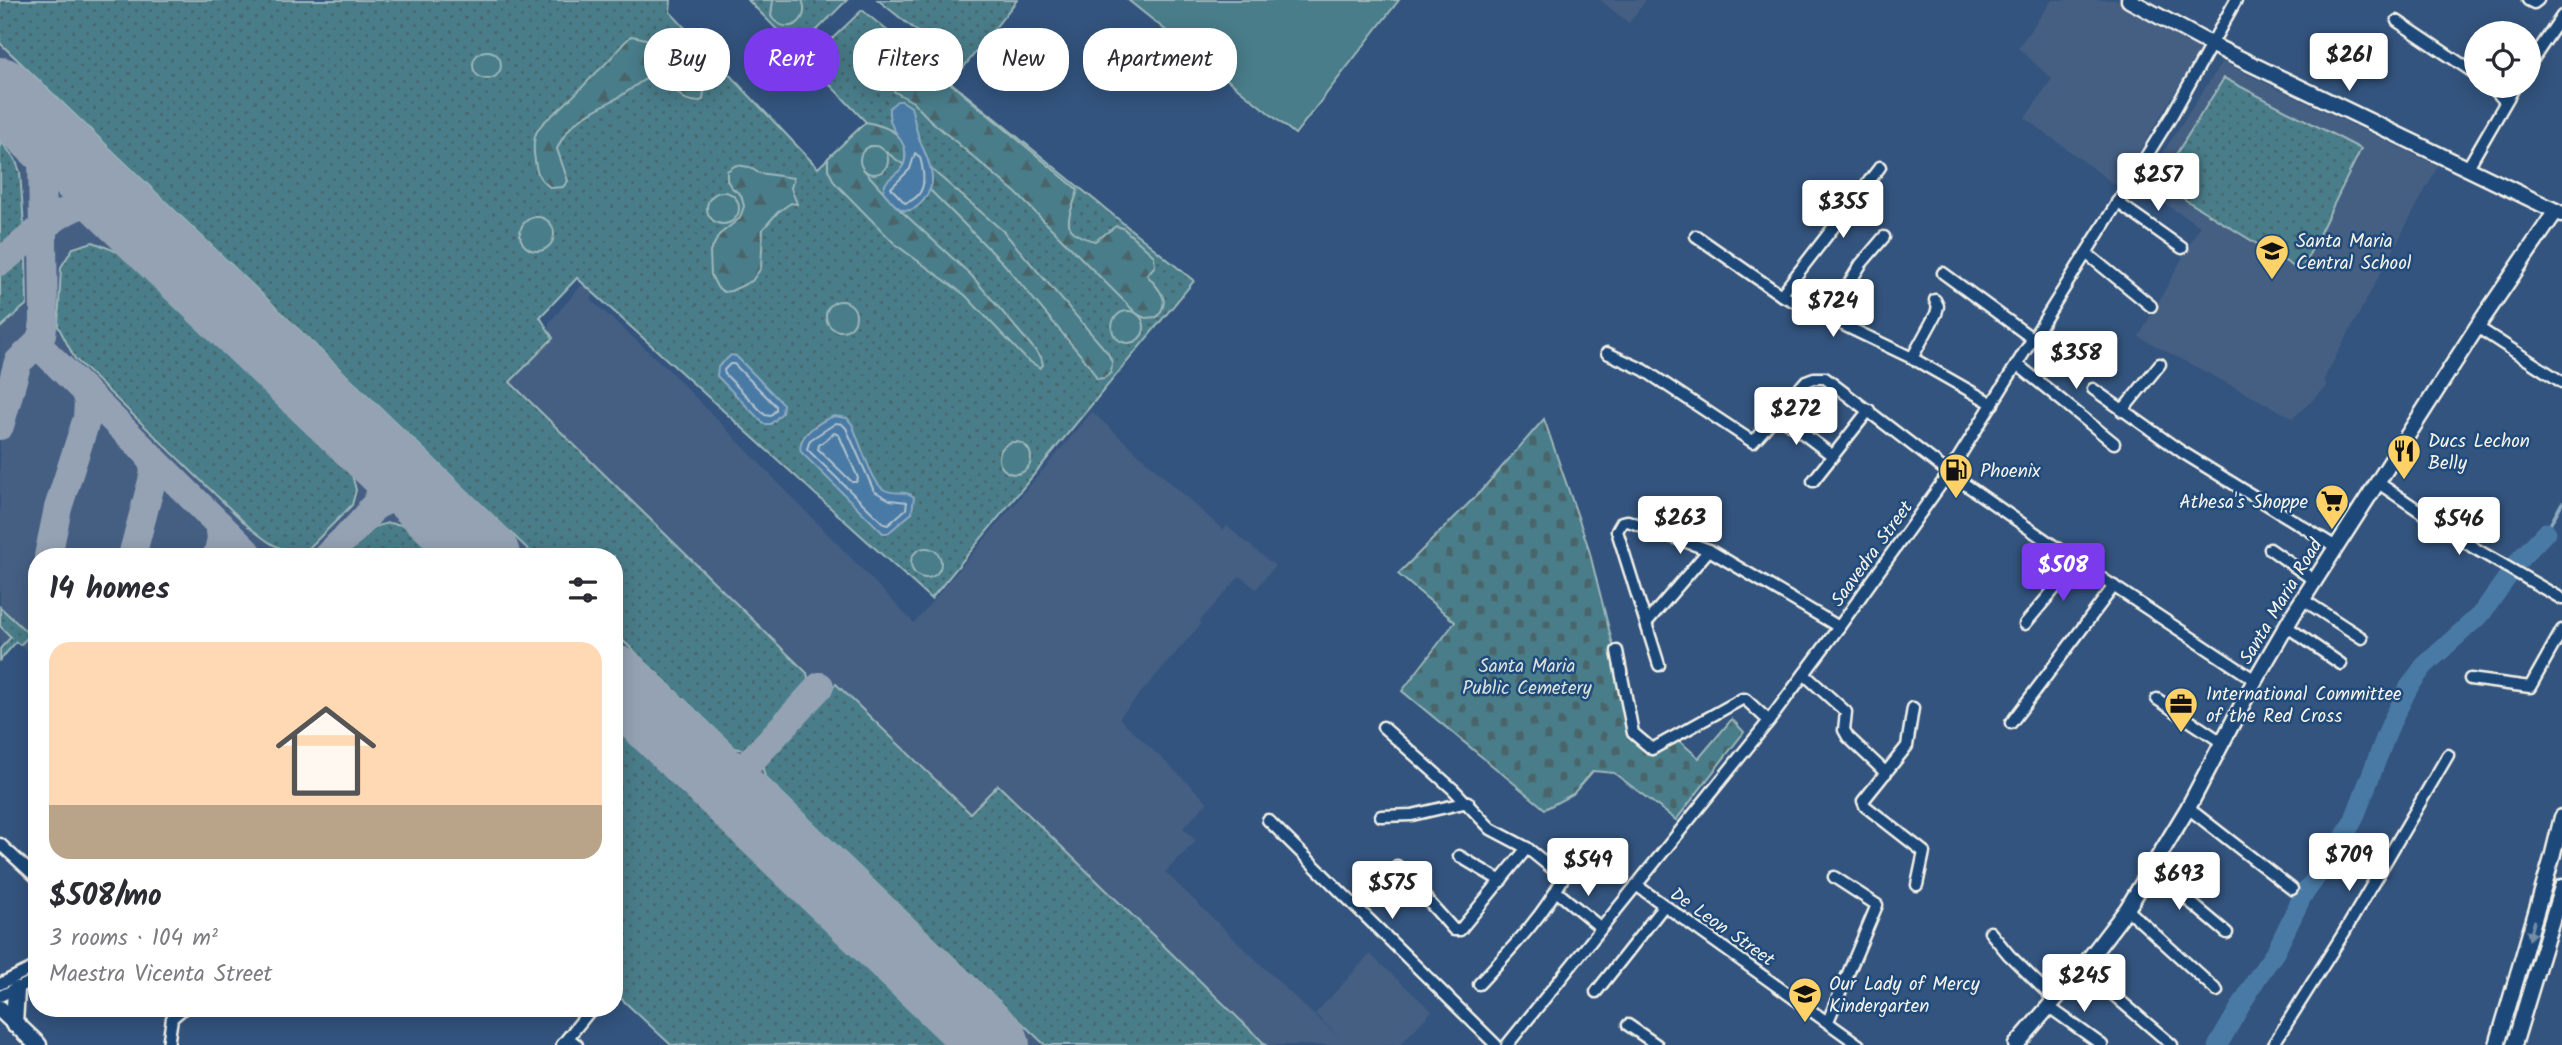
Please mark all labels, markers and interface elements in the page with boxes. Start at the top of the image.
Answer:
map controls [2464,21,2541,98]
button: locate [2464,21,2541,98]
chip: Buy [644,28,730,91]
chip: Rent [744,28,839,91]
chip: Filters [853,28,963,91]
chip: New [977,28,1069,91]
chip: Apartment [1083,28,1237,91]
pin: $261 [2308,34,2390,93]
text: $261 [2326,38,2372,74]
pin: $257 [2117,154,2199,213]
text: $257 [2133,158,2183,194]
pin: $355 [1802,180,1884,240]
text: $355 [1818,185,1868,221]
place label: Santa Maria Central School [2296,227,2412,279]
school or university icon: Santa Maria Central School [2253,232,2291,281]
pin: $724 [1792,280,1874,339]
text: $724 [1808,284,1858,320]
pin: $358 [2035,332,2117,391]
text: $358 [2050,336,2102,372]
pin: $272 [1755,388,1837,447]
text: $272 [1770,392,1822,428]
place label: Ducs Lechon Belly [2428,427,2530,479]
restaurant icon: Ducs Lechon Belly [2385,432,2423,481]
fuel station icon: Phoenix [1937,451,1975,500]
place label: Phoenix [1980,457,2041,487]
supermarket icon: Athesa's Shoppe [2313,482,2351,531]
place label: Athesa's Shoppe [2179,488,2308,518]
street label: Saavedra Street [1824,494,1922,614]
pin: $263 [1639,496,1721,556]
pin: $546 [2418,498,2500,557]
text: $263 [1654,501,1706,537]
text: $546 [2434,502,2484,538]
street label: Santa Maria Road [2232,533,2331,671]
pin: $508 [2022,544,2104,603]
text: $508 [2038,548,2088,584]
text: 14 homes [49,566,170,614]
icon: filters [564,571,602,609]
park label: Santa Maria Public Cemetery [1462,652,1593,704]
place label: International Committee of the Red Cross [2206,680,2402,732]
office icon: International Committee of the Red Cross [2162,685,2200,734]
icon: home [263,688,389,814]
pin: $709 [2308,834,2390,893]
pin: $549 [1547,838,1629,898]
text: $709 [2325,838,2373,874]
text: $549 [1563,843,1613,879]
pin: $693 [2138,852,2220,912]
text: $693 [2154,857,2204,893]
pin: $575 [1351,862,1433,921]
text: $575 [1368,866,1416,902]
text: $508/mo [49,873,162,921]
street label: De Leon Street [1663,880,1781,975]
one-way arrow [2526,920,2536,941]
text: 3 rooms · 104 m² [49,921,218,957]
pin: $245 [2043,954,2125,1014]
text: Maestra Vicenta Street [49,957,272,993]
text: $245 [2058,959,2110,995]
place label: Our Lady of Mercy Kindergarten [1829,970,1981,1022]
school or university icon: Our Lady of Mercy Kindergarten [1786,975,1824,1024]

